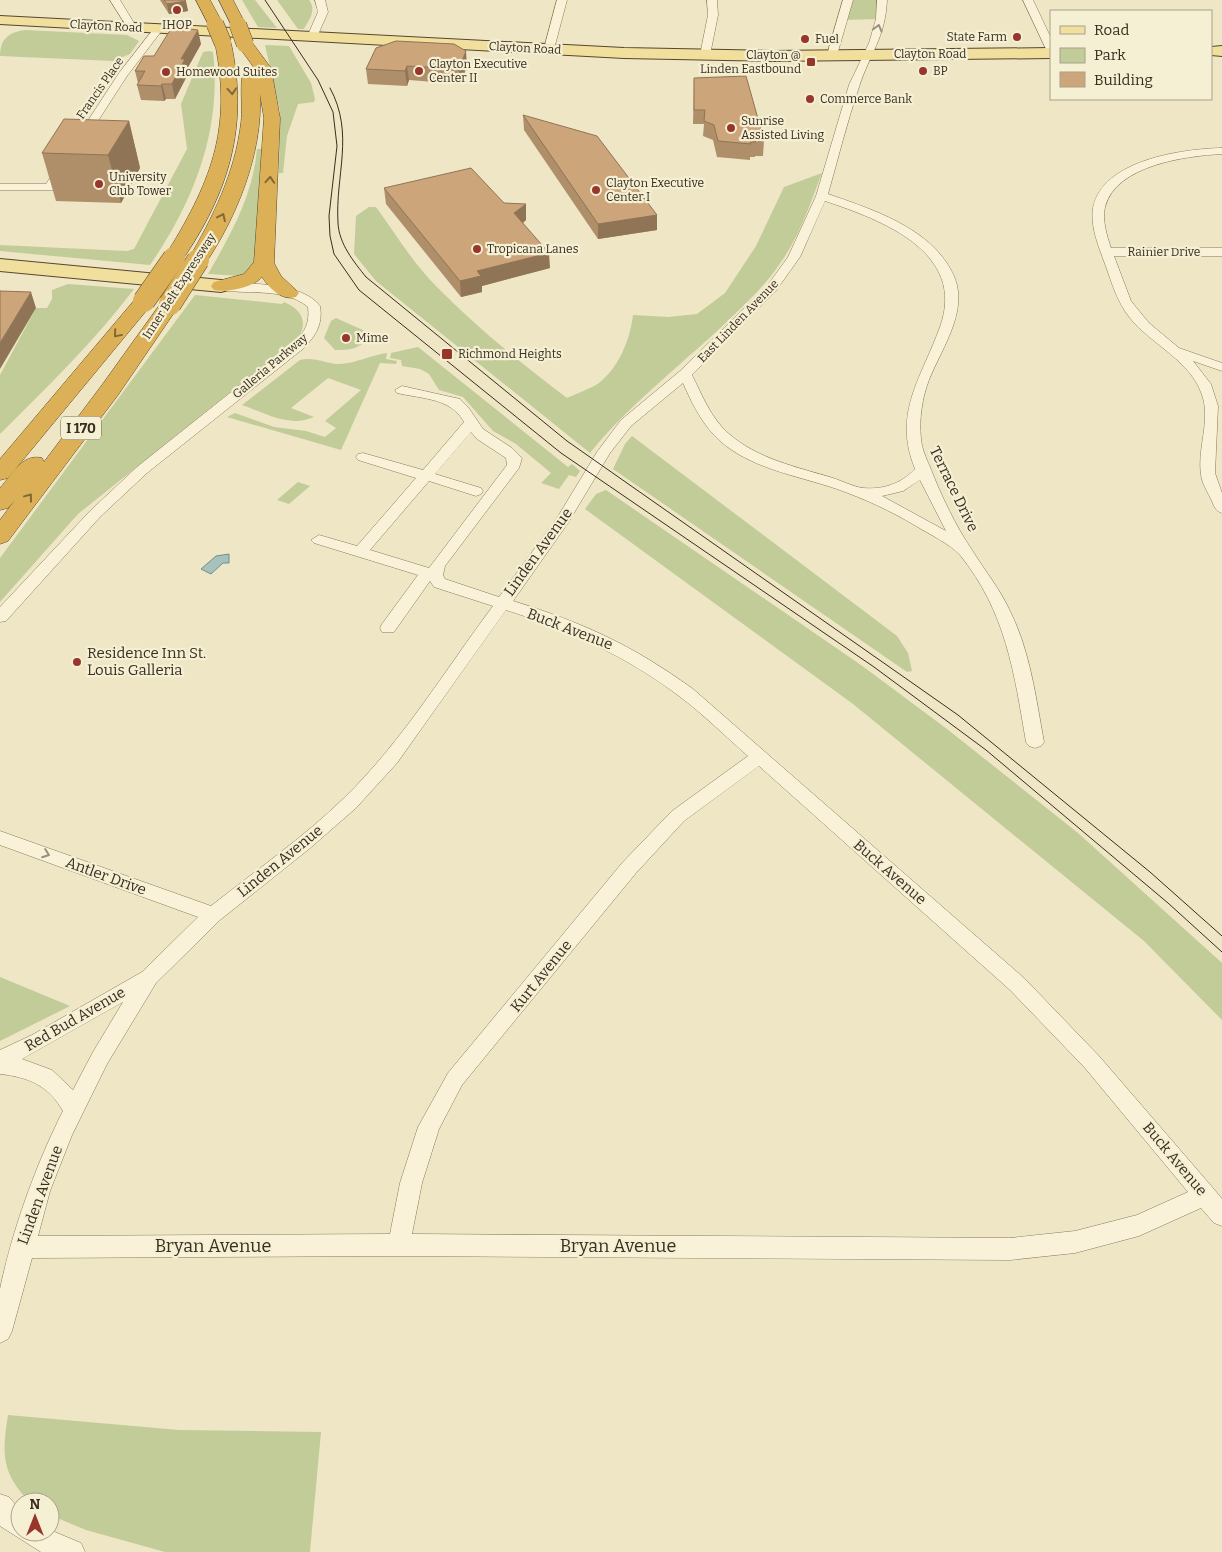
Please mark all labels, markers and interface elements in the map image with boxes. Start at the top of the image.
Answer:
marker: IHOP [171,4,183,16]
legend [1050,10,1212,100]
street label: Clayton Road [69,17,143,35]
place label: IHOP [162,18,192,32]
text: Road [1094,21,1129,39]
one-way arrow [872,24,883,33]
place label: State Farm [946,30,1008,44]
marker: State Farm [1011,31,1023,43]
place label: Fuel [815,32,840,46]
marker: Fuel [799,33,811,45]
street label: Clayton Road [488,39,562,57]
text: Park [1094,46,1126,64]
street label: Clayton Road [894,47,966,61]
place label: Clayton @ Linden Eastbound [700,48,801,76]
street label: Francis Place [73,54,127,122]
marker: Clayton @ Linden Eastbound [805,56,817,68]
place label: Clayton Executive Center II [429,57,527,85]
place label: BP [933,64,948,78]
place label: Homewood Suites [176,65,277,79]
marker: Clayton Executive Center II [413,65,425,77]
marker: BP [917,65,929,77]
marker: Homewood Suites [160,66,172,78]
text: Building [1094,71,1153,89]
one-way arrow [226,87,237,95]
place label: Commerce Bank [820,92,912,106]
marker: Commerce Bank [804,93,816,105]
place label: Sunrise Assisted Living [741,114,825,142]
marker: Sunrise Assisted Living [725,122,737,134]
place label: University Club Tower [109,170,172,198]
one-way arrow [264,176,275,184]
place label: Clayton Executive Center I [606,176,704,204]
marker: University Club Tower [93,178,105,190]
marker: Clayton Executive Center I [590,184,602,196]
one-way arrow [215,214,225,223]
street label: Inner Belt Expressway [139,230,219,342]
place label: Tropicana Lanes [487,242,579,256]
marker: Tropicana Lanes [471,243,483,255]
street label: Rainier Drive [1128,245,1200,259]
street label: East Linden Avenue [695,277,781,365]
one-way arrow [115,328,123,337]
street label: Galleria Parkway [230,330,311,401]
place label: Mime [356,331,388,345]
marker: Mime [340,332,352,344]
marker: Richmond Heights [440,347,454,361]
place label: Richmond Heights [458,347,562,361]
road number: I 170 [61,416,101,439]
street label: Terrace Drive [926,443,982,535]
one-way arrow [24,494,32,503]
street label: Linden Avenue [500,505,576,599]
street label: Buck Avenue [525,604,615,654]
place label: Residence Inn St. Louis Galleria [87,644,206,679]
marker: Residence Inn St. Louis Galleria [71,656,83,668]
street label: Linden Avenue [234,821,326,901]
street label: Buck Avenue [850,836,930,908]
one-way arrow [41,848,50,858]
street label: Antler Drive [63,853,149,899]
street label: Kurt Avenue [507,936,575,1016]
street label: Red Bud Avenue [22,983,128,1055]
street label: Buck Avenue [1139,1119,1211,1199]
street label: Linden Avenue [14,1143,66,1247]
street label: Bryan Avenue [155,1235,271,1257]
street label: Bryan Avenue [560,1235,676,1257]
north arrow [10,1492,60,1542]
text: N [30,1496,41,1513]

